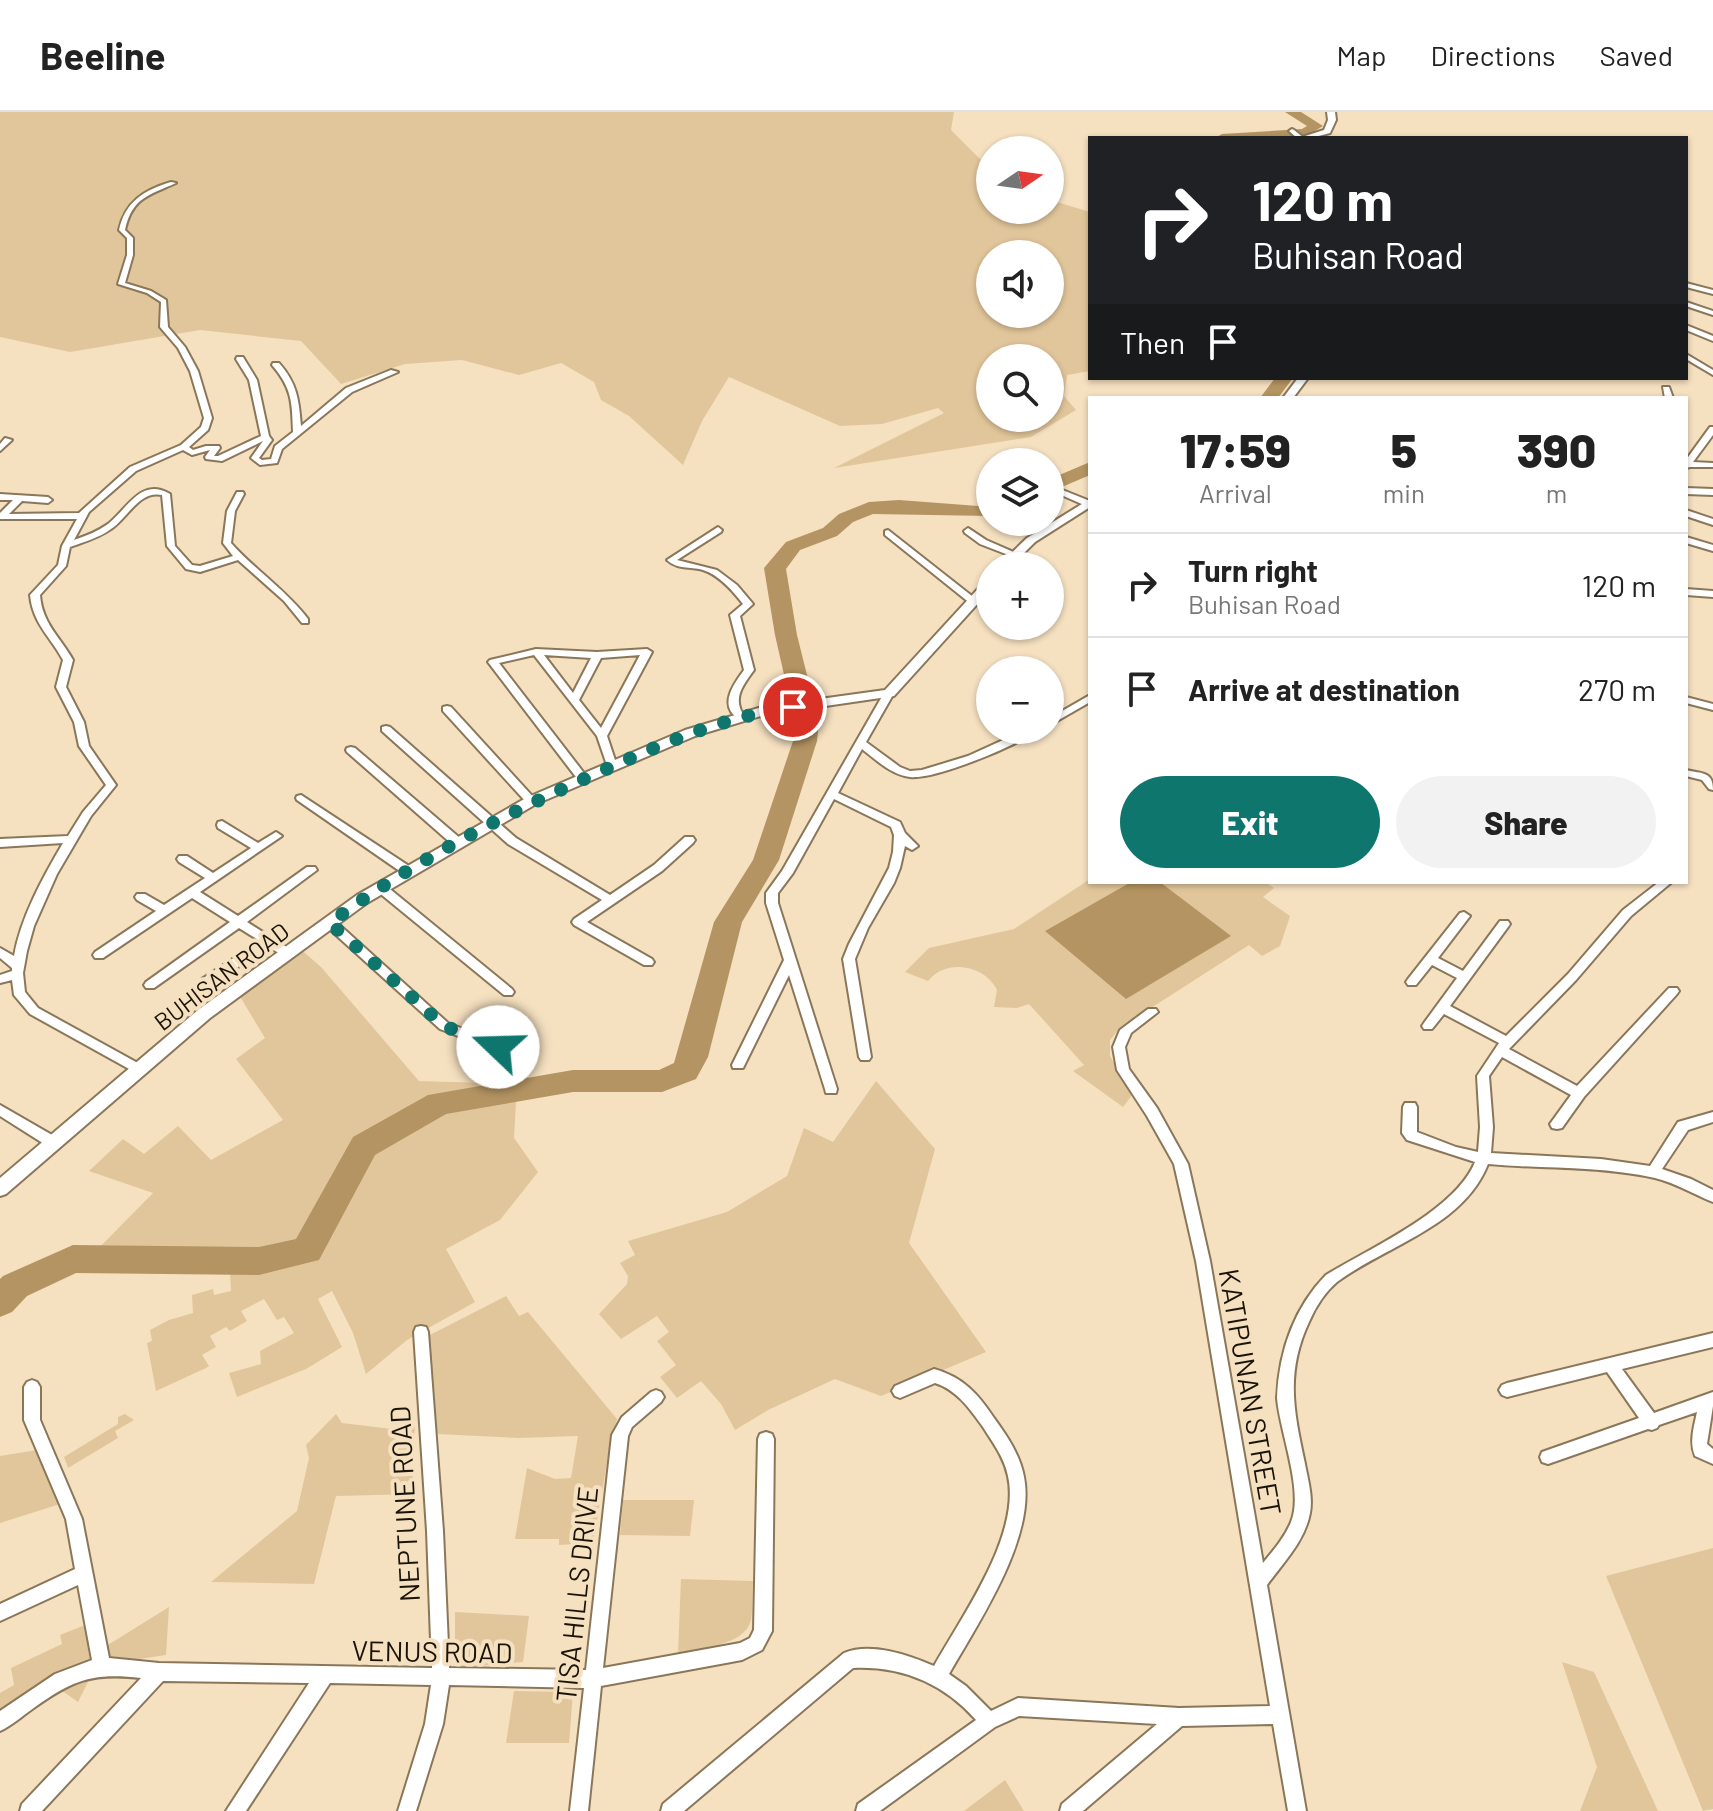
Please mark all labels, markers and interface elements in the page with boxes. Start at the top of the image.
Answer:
text: Beeline [40,32,165,78]
text: Map [1337,38,1386,72]
text: Directions [1430,38,1556,72]
text: Saved [1600,38,1673,72]
north arrow [976,136,1064,224]
map controls [976,136,1064,744]
text: 120 m [1252,165,1393,232]
icon: right [1120,168,1224,272]
text: Buhisan Road [1252,233,1464,276]
button: sound [976,240,1064,328]
icon: arrive [1201,320,1245,364]
text: Then [1120,324,1185,360]
button: search [976,344,1064,432]
text: 17:59 [1180,420,1291,478]
text: 5 [1391,420,1417,478]
text: 390 [1517,420,1596,478]
button: layers [976,448,1064,536]
text: Arrival [1199,477,1272,508]
text: min [1383,477,1425,508]
text: m [1546,477,1567,508]
button: + [976,552,1064,640]
text: Turn right [1188,552,1318,588]
icon: right [1120,563,1164,607]
text: 120 m [1582,567,1656,603]
text: Buhisan Road [1188,588,1341,619]
button: − [976,656,1064,744]
icon: arrive [1120,667,1164,711]
text: Arrive at destination [1188,671,1460,707]
text: 270 m [1578,671,1656,707]
pin [759,673,827,741]
icon: arrive [771,685,815,729]
button: Exit [1120,776,1380,868]
button: Share [1396,776,1656,868]
street label: BUHISAN ROAD [148,916,294,1036]
position arrow [456,1005,540,1089]
street label: KATIPUNAN STREET [1213,1266,1289,1518]
street label: NEPTUNE ROAD [382,1405,426,1603]
street label: TISA HILLS DRIVE [548,1485,604,1703]
street label: VENUS ROAD [351,1633,513,1669]

